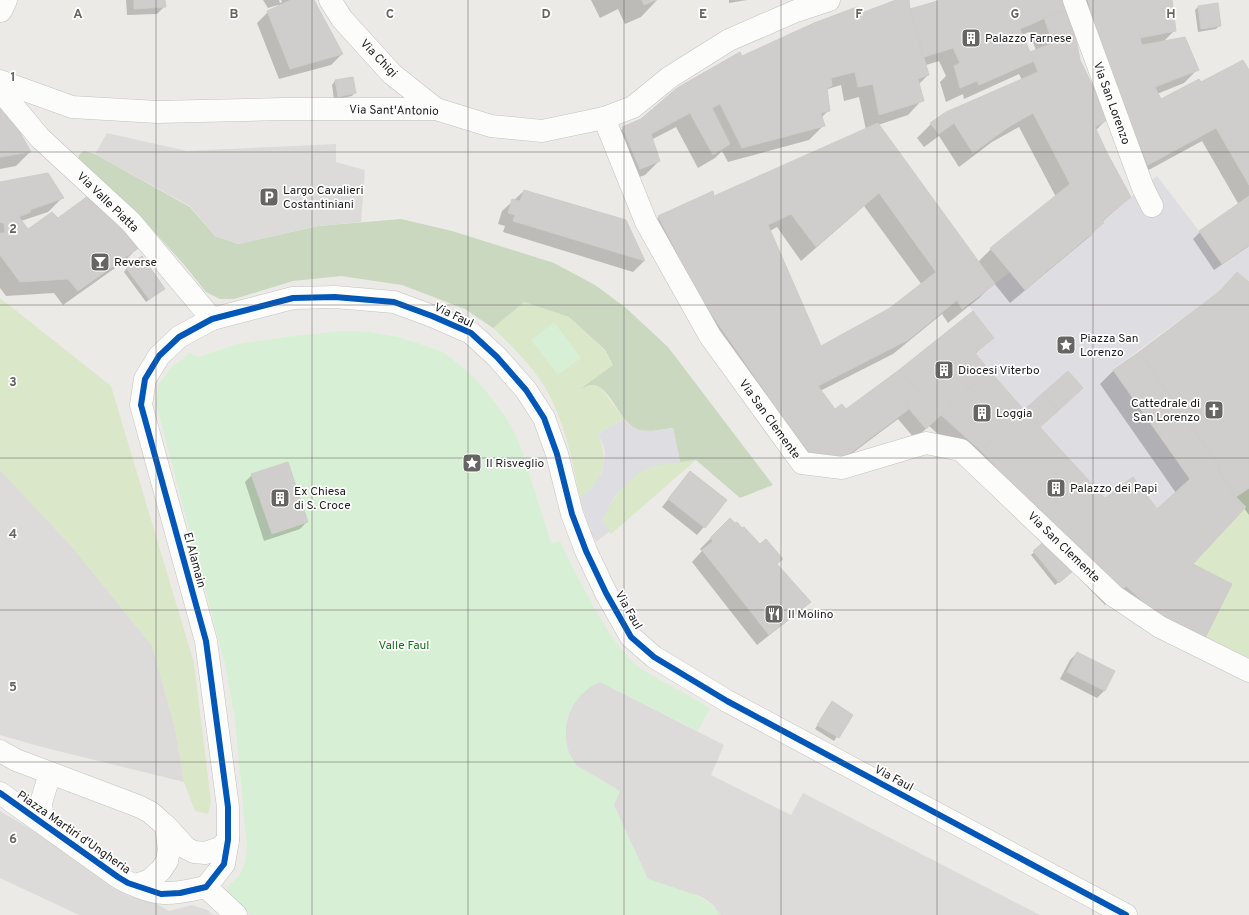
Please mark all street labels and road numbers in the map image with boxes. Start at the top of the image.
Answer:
street label: Via Chigi [356,36,400,81]
street label: Via San Lorenzo [1089,60,1134,147]
street label: Via Sant'Antonio [349,102,439,120]
street label: Via Valle Piatta [73,169,142,236]
street label: Via Faul [431,300,476,332]
street label: Via San Clemente [735,376,804,463]
street label: Via San Clemente [1024,509,1103,587]
street label: El Alamain [179,531,209,590]
street label: Via Faul [611,588,646,633]
street label: Via Faul [871,762,916,796]
street label: Piazza Martiri d'Ungheria [13,787,133,878]

